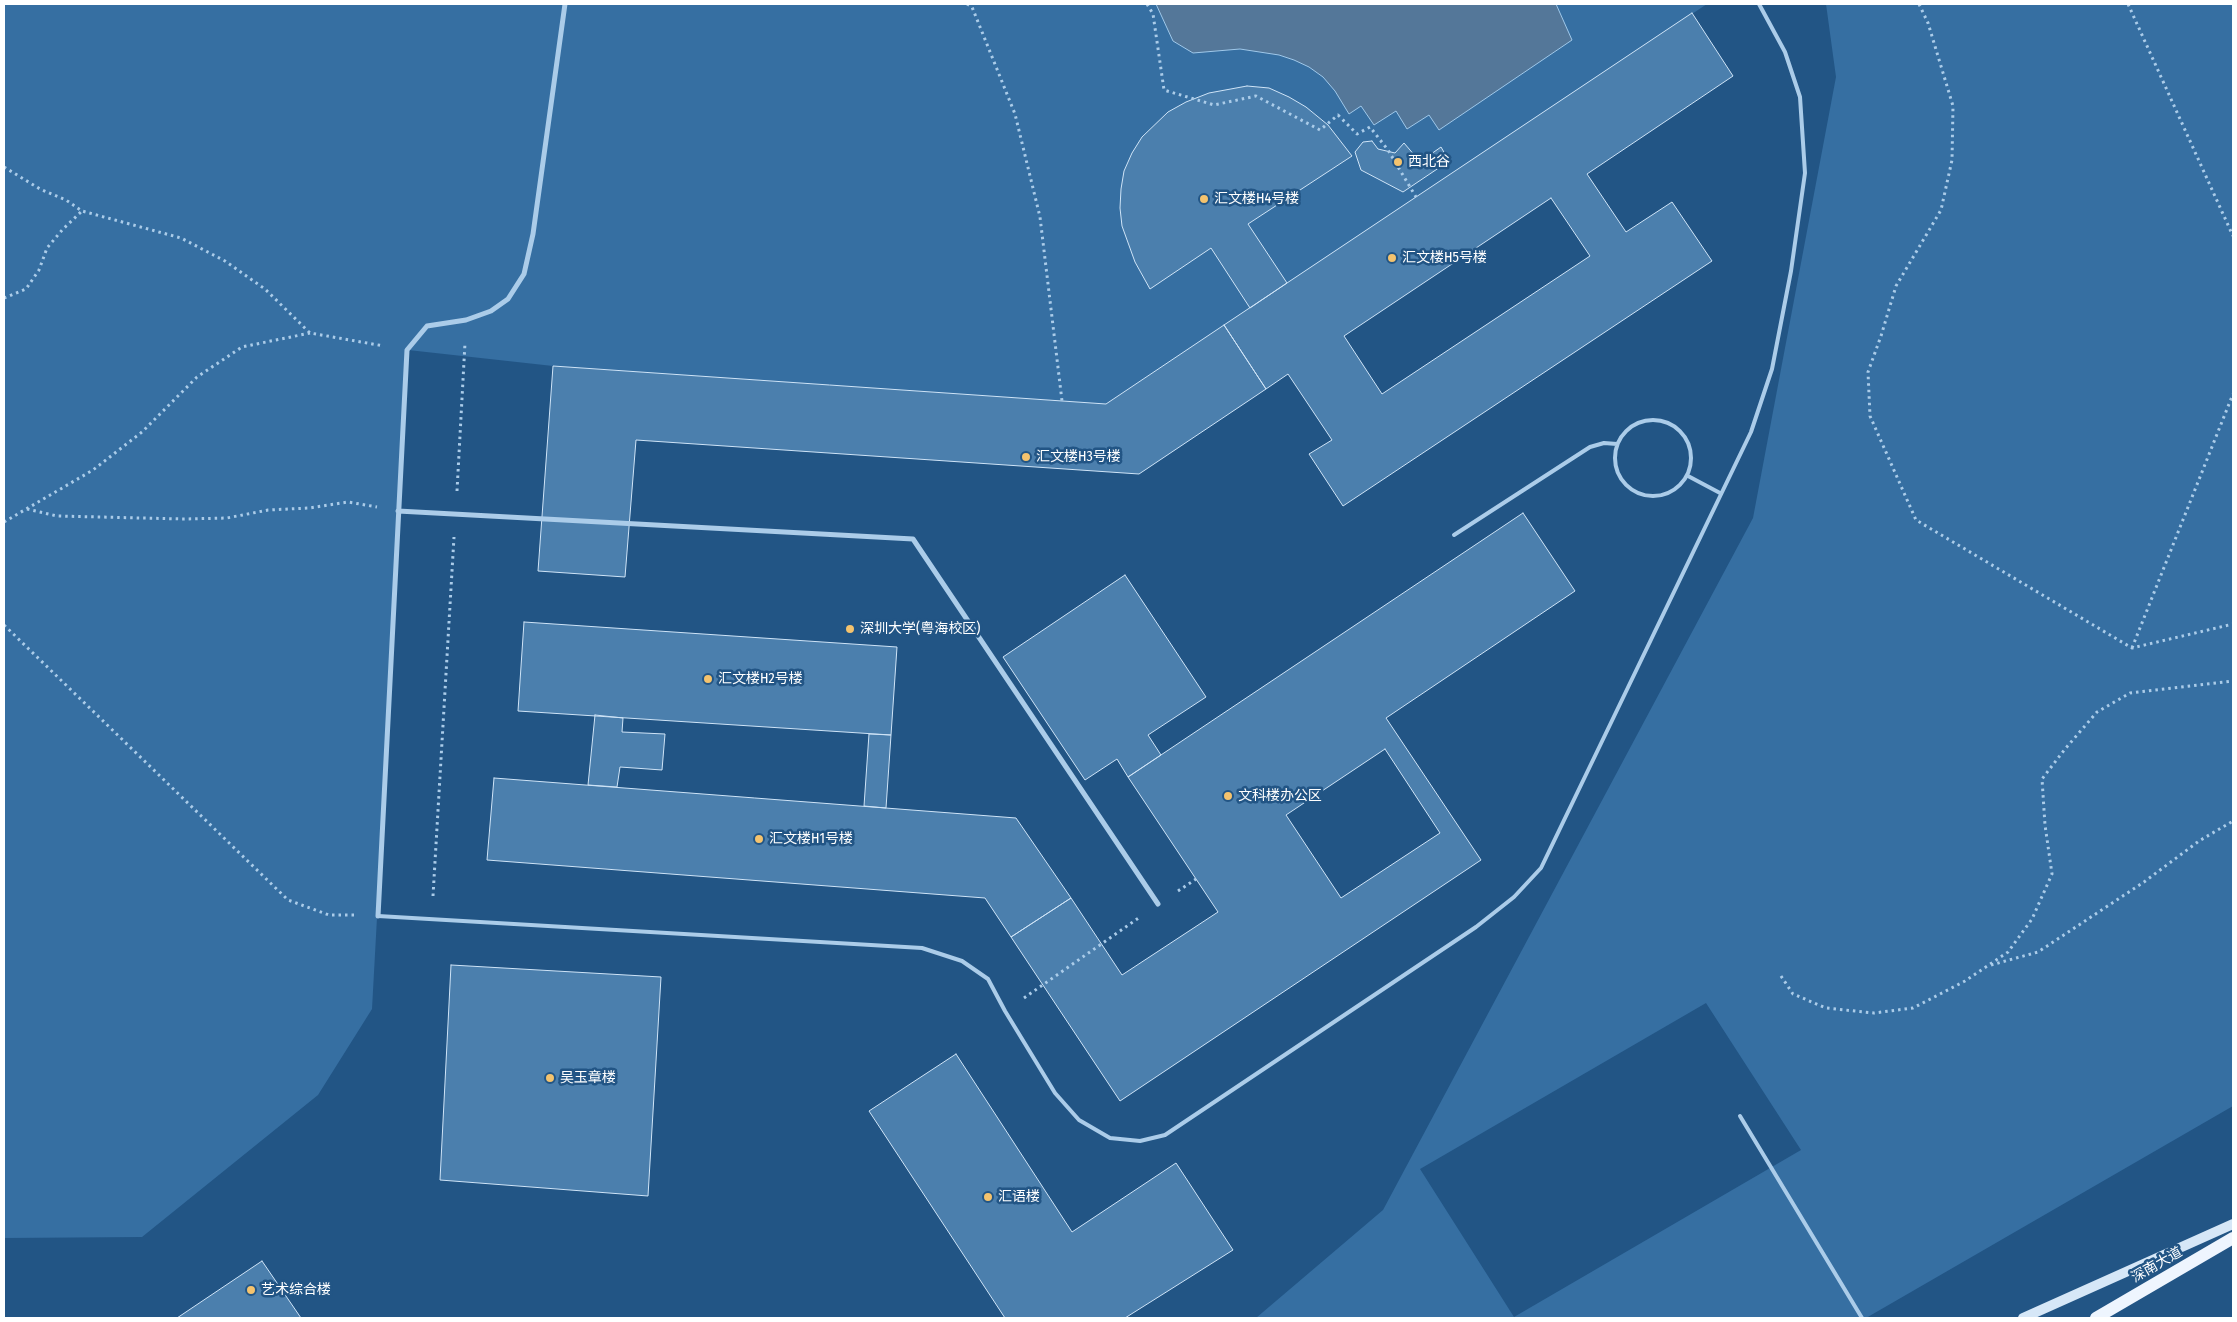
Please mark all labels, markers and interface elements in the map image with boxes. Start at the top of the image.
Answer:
place label: 西北谷 [1408,154,1450,170]
marker: 西北谷 [1392,156,1404,168]
place label: 汇文楼H4号楼 [1214,191,1299,207]
marker: 汇文楼H4号楼 [1198,193,1210,205]
place label: 汇文楼H5号楼 [1402,250,1487,266]
marker: 汇文楼H5号楼 [1386,252,1398,264]
place label: 汇文楼H3号楼 [1036,449,1121,465]
marker: 汇文楼H3号楼 [1020,451,1032,463]
place label: 深圳大学(粤海校区) [860,621,980,637]
marker: 深圳大学(粤海校区) [844,623,856,635]
place label: 汇文楼H2号楼 [718,671,803,687]
marker: 汇文楼H2号楼 [702,673,714,685]
place label: 文科楼办公区 [1238,788,1322,804]
marker: 文科楼办公区 [1222,790,1234,802]
place label: 汇文楼H1号楼 [769,831,853,847]
marker: 汇文楼H1号楼 [753,833,765,845]
place label: 吴玉章楼 [560,1070,616,1086]
marker: 吴玉章楼 [544,1072,556,1084]
place label: 汇语楼 [998,1189,1040,1205]
marker: 汇语楼 [982,1191,994,1203]
street label: 深南大道 [2129,1244,2185,1286]
place label: 艺术综合楼 [261,1282,331,1298]
marker: 艺术综合楼 [245,1284,257,1296]

